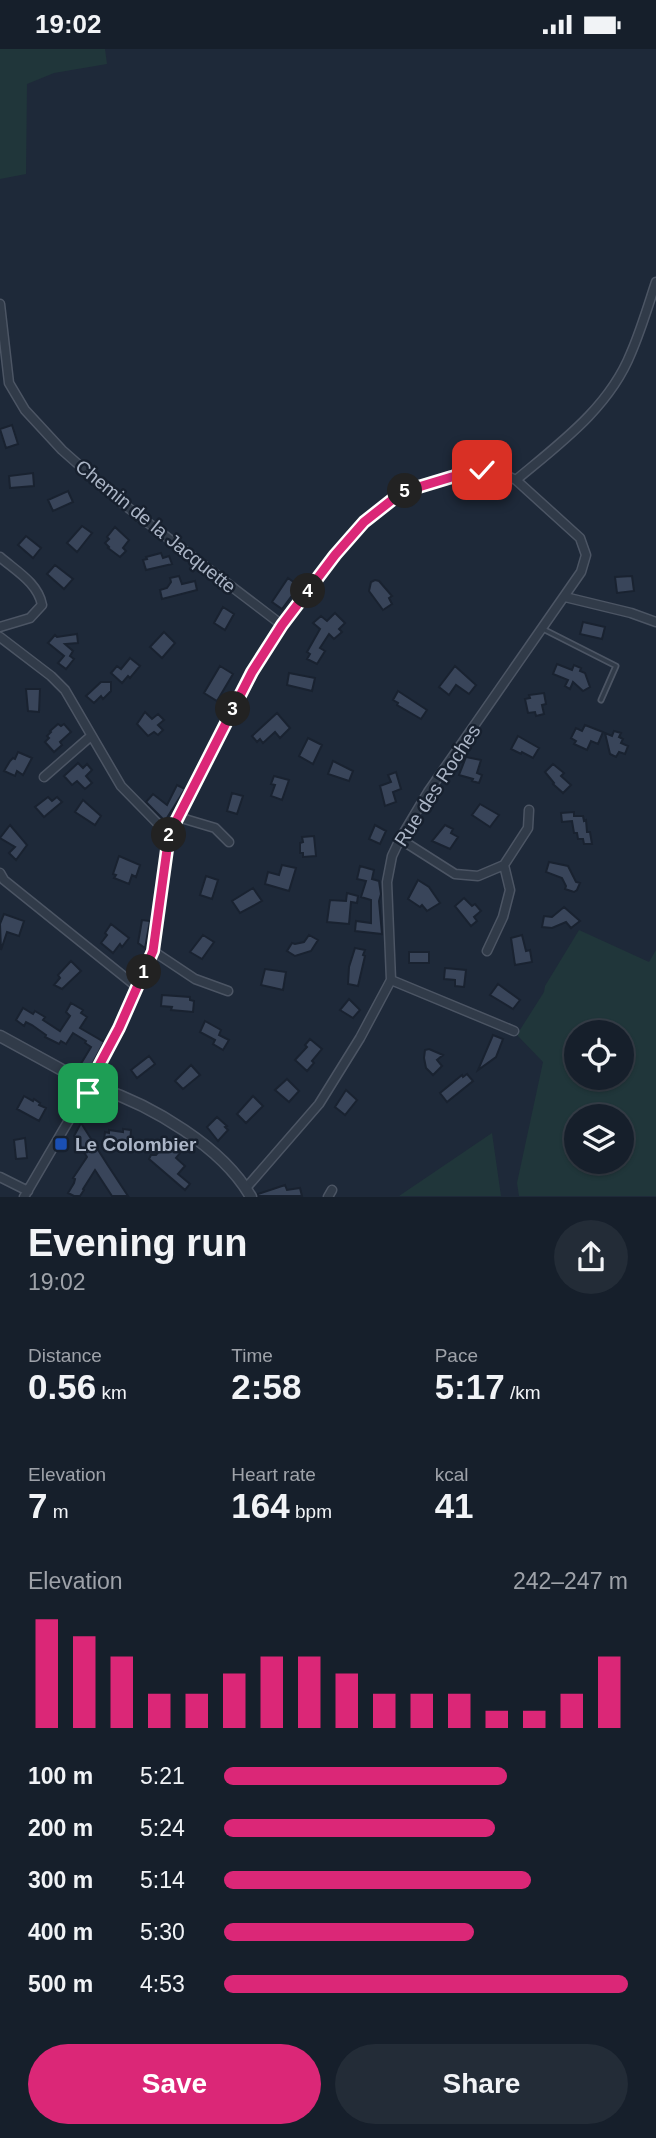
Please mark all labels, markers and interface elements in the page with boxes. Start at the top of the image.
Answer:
text: 19:02 [35,9,102,39]
pin [452,440,512,500]
icon: check [463,451,501,489]
street label: Chemin de la Jacquette [72,455,240,597]
pin: 5 [388,473,422,509]
text: 5 [399,480,410,501]
pin: 4 [290,573,326,609]
text: 4 [302,580,313,601]
pin: 3 [216,691,250,727]
text: 3 [227,698,238,719]
street label: Rue des Roches [390,721,484,850]
pin: 2 [152,817,186,853]
text: 2 [163,824,174,845]
pin: 1 [127,955,162,989]
text: 1 [138,961,149,982]
map controls [564,1020,634,1174]
button: locate [564,1020,634,1090]
pin [58,1063,118,1123]
icon: arrive [69,1074,107,1112]
button: layers [564,1104,634,1174]
place label: Le Colombier [75,1134,197,1155]
marker: Le Colombier [53,1136,69,1152]
button: share [554,1220,628,1294]
text: Evening run [28,1222,248,1264]
text: 19:02 [28,1269,86,1295]
text: Distance [28,1345,102,1366]
text: Time [231,1345,273,1366]
text: Pace [435,1345,478,1366]
text: 0.56 [28,1367,96,1406]
text: 2:58 [231,1367,301,1406]
text: 5:17 [435,1367,505,1406]
text: km [96,1382,127,1403]
text: /km [505,1382,541,1403]
text: Elevation [28,1464,106,1485]
text: Heart rate [231,1464,316,1485]
text: kcal [435,1464,468,1485]
text: 7 [28,1486,47,1525]
text: 164 [231,1486,290,1525]
text: 41 [435,1486,474,1525]
text: m [47,1501,69,1522]
text: bpm [290,1501,332,1522]
text: Elevation [28,1568,123,1594]
text: 242–247 m [513,1568,628,1594]
text: 100 m [28,1763,93,1789]
text: 5:21 [140,1763,185,1789]
text: 200 m [28,1815,93,1841]
text: 5:24 [140,1815,185,1841]
text: 300 m [28,1867,93,1893]
text: 5:14 [140,1867,185,1893]
text: 400 m [28,1919,93,1945]
text: 5:30 [140,1919,185,1945]
text: 500 m [28,1971,93,1997]
text: 4:53 [140,1971,185,1997]
button: Save [28,2044,321,2124]
button: Share [335,2044,628,2124]

